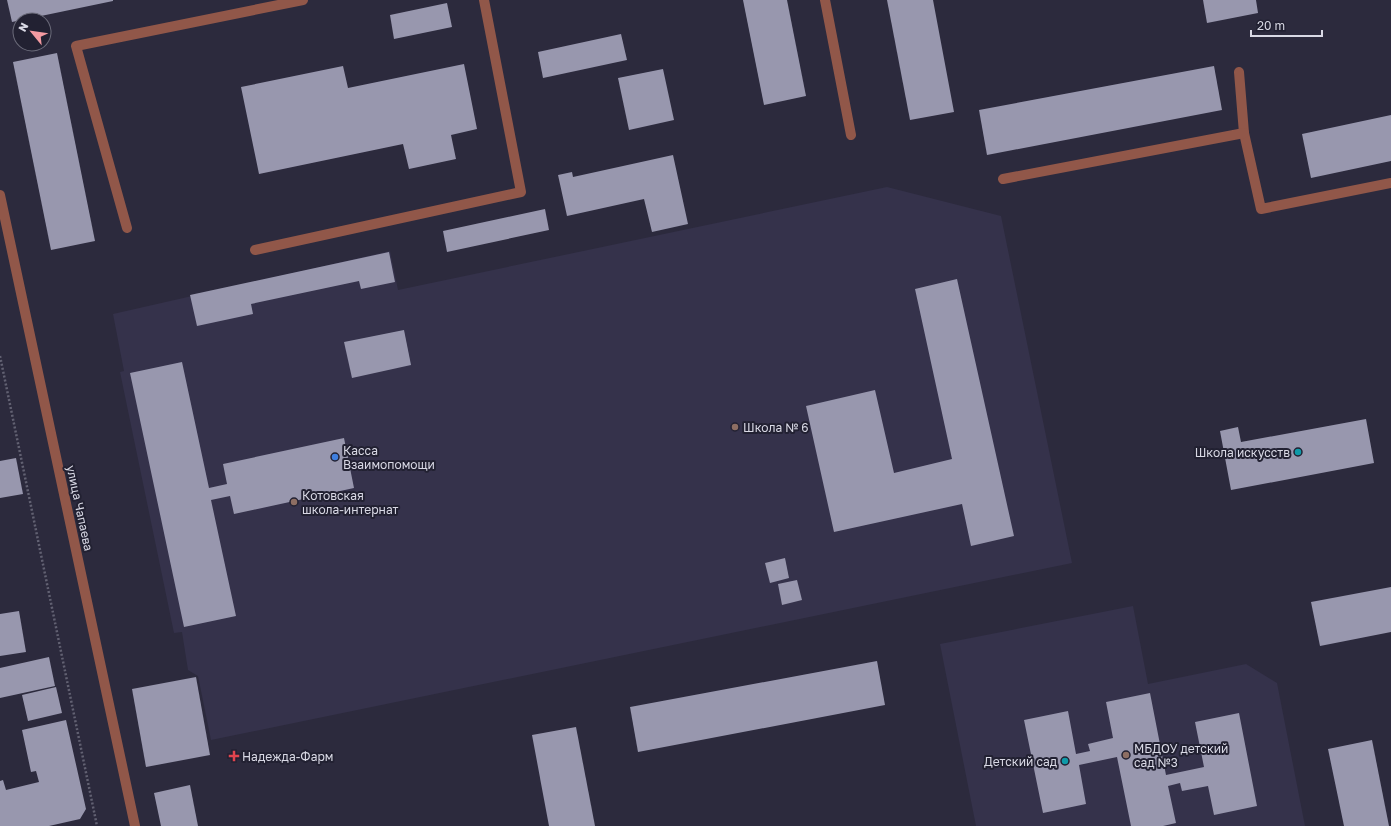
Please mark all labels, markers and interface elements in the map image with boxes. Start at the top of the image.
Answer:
north arrow [12,12,52,52]
scale bar [1251,12,1322,38]
text: 20 m [1257,18,1285,33]
text: N [15,20,31,34]
place label: Школа № 6 [743,420,809,435]
marker: Школа № 6 [730,422,740,432]
place label: Касса Взаимопомощи [343,443,435,472]
place label: Школа искусств [1195,445,1290,460]
marker: Школа искусств [1293,447,1303,457]
marker: Касса Взаимопомощи [330,452,340,462]
street label: улица Чапаева [64,464,96,552]
place label: Котовская школа-интернат [302,488,399,517]
marker: Котовская школа-интернат [289,497,299,507]
place label: МБДОУ детский сад №3 [1134,741,1228,770]
place label: Надежда-Фарм [242,749,333,764]
marker: МБДОУ детский сад №3 [1121,750,1131,760]
marker: Надежда-Фарм [229,751,239,761]
place label: Детский сад [984,754,1057,769]
marker: Детский сад [1060,756,1070,766]

